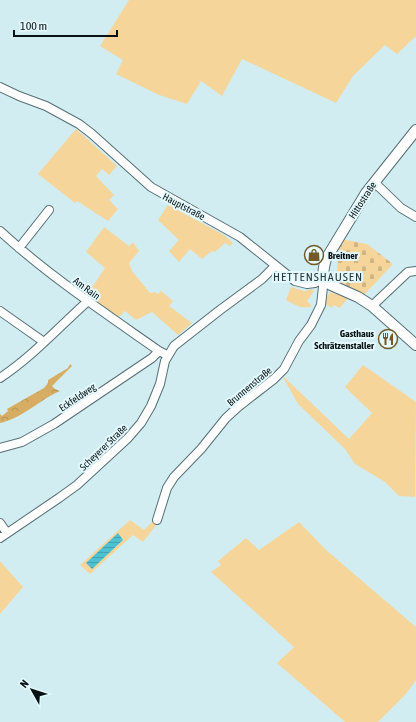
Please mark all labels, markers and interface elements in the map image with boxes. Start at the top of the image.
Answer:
scale bar [14,12,117,38]
text: 100 m [20,19,47,33]
street label: Hittostraße [346,179,379,221]
street label: Hauptstraße [161,191,207,222]
shop icon: Breitner [303,244,325,266]
place label: Breitner [328,250,359,261]
district label: HETTENSHAUSEN [273,270,363,284]
street label: Am Rain [71,275,102,302]
place label: Gasthaus Schrätzenstaller [314,328,375,351]
restaurant icon: Gasthaus Schrätzenstaller [377,328,399,350]
street label: Brunnenstraße [225,364,274,408]
street label: Eckfeldweg [57,381,98,414]
street label: Scheyerer Straße [77,422,130,473]
north arrow [12,670,52,710]
text: N [18,677,31,690]

